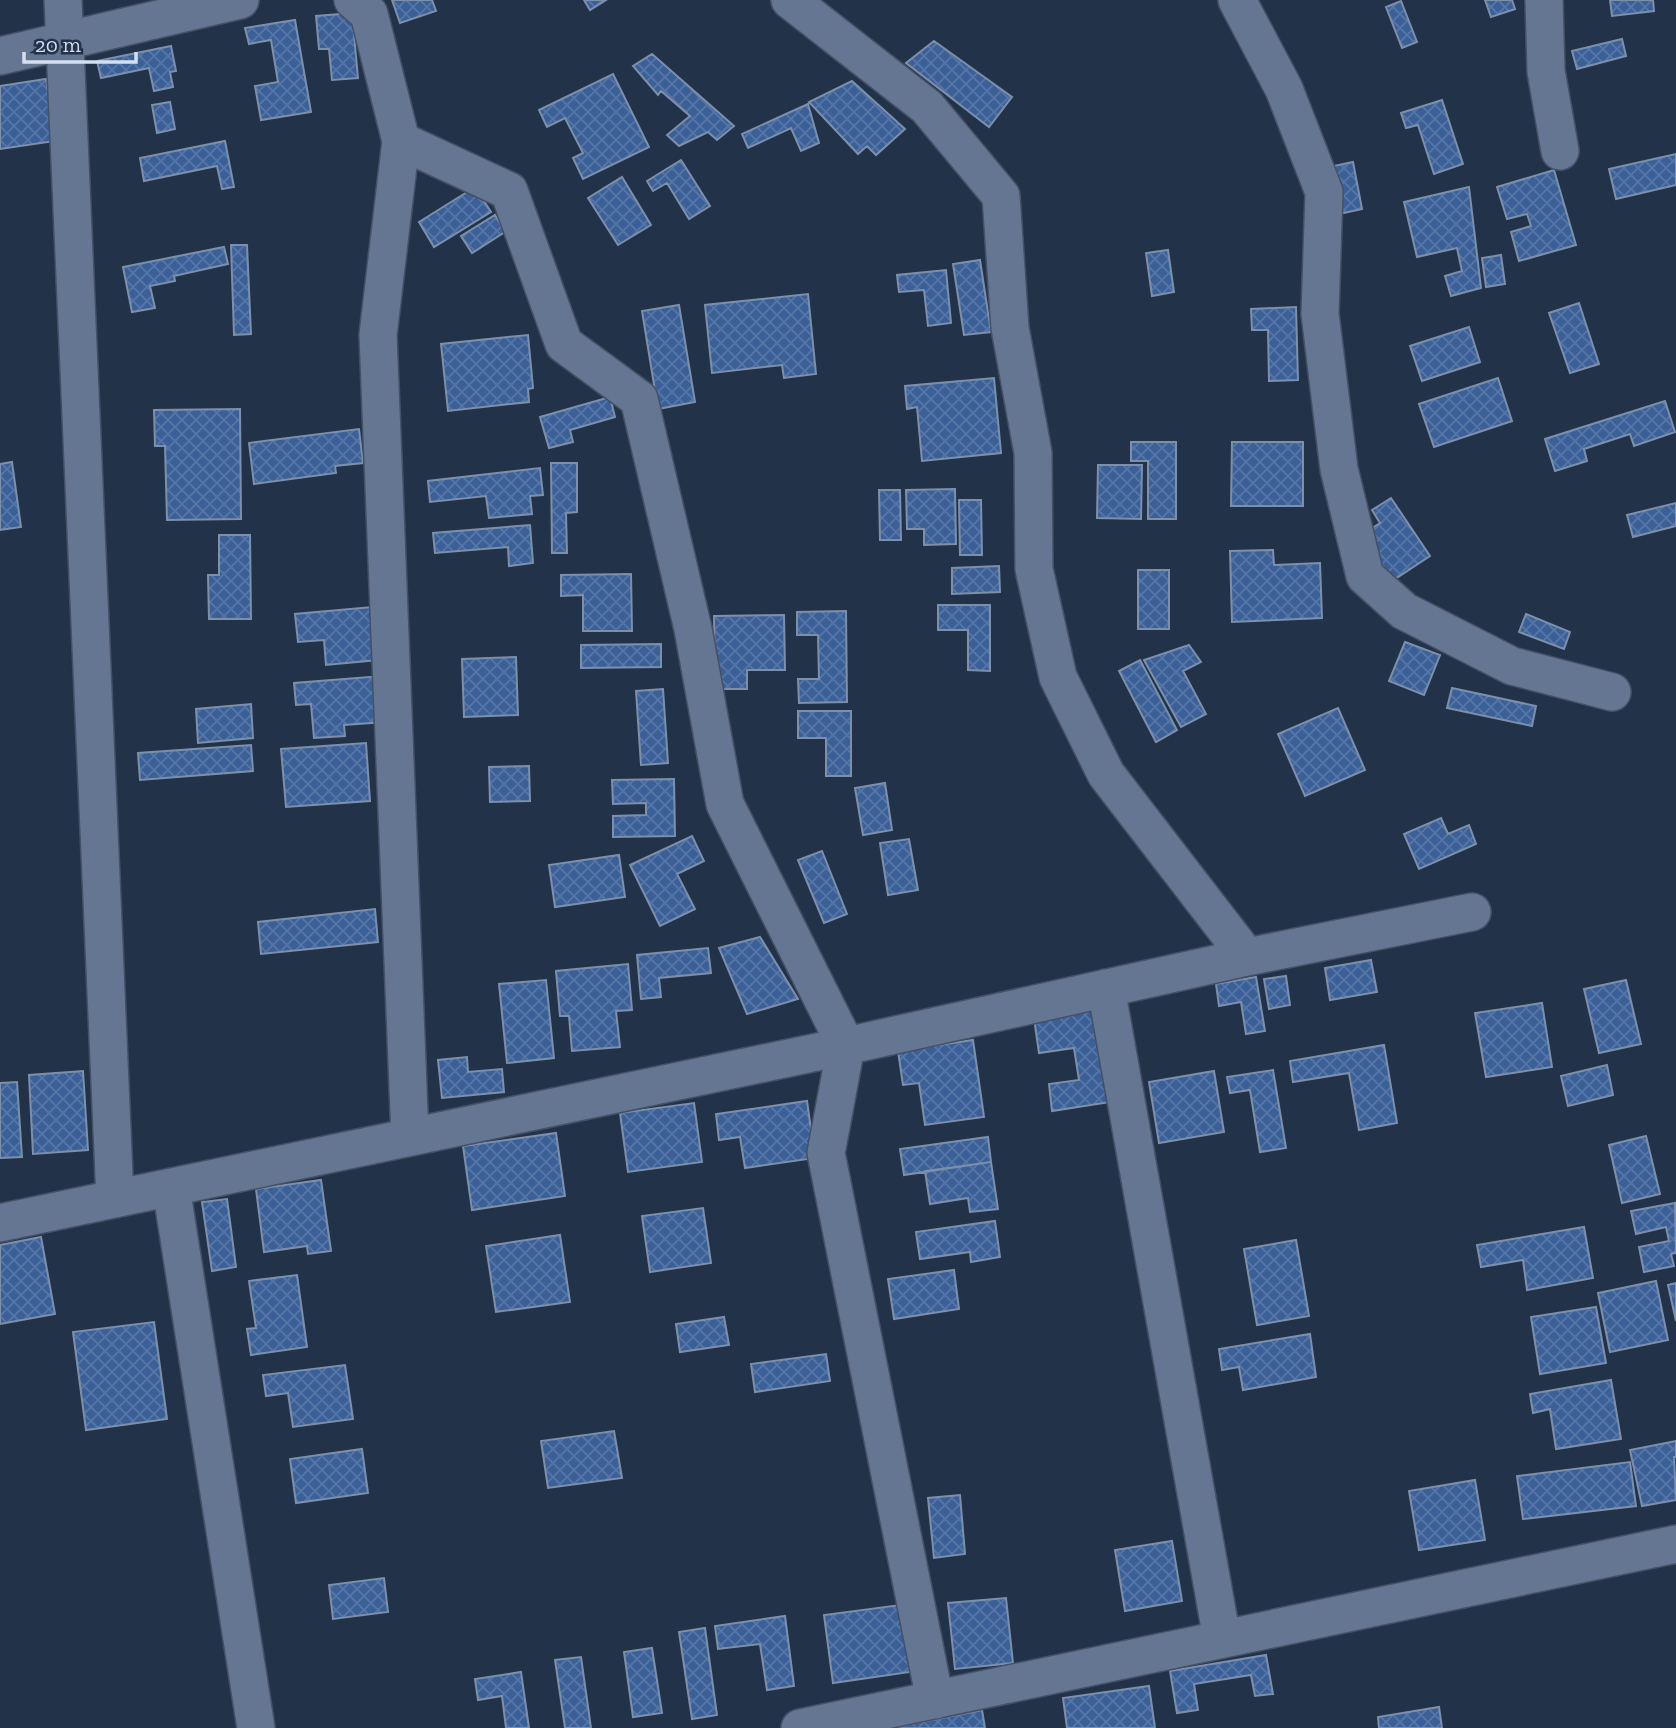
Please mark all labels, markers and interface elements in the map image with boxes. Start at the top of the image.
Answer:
scale bar [24,21,136,65]
text: 20 m [35,32,81,57]

